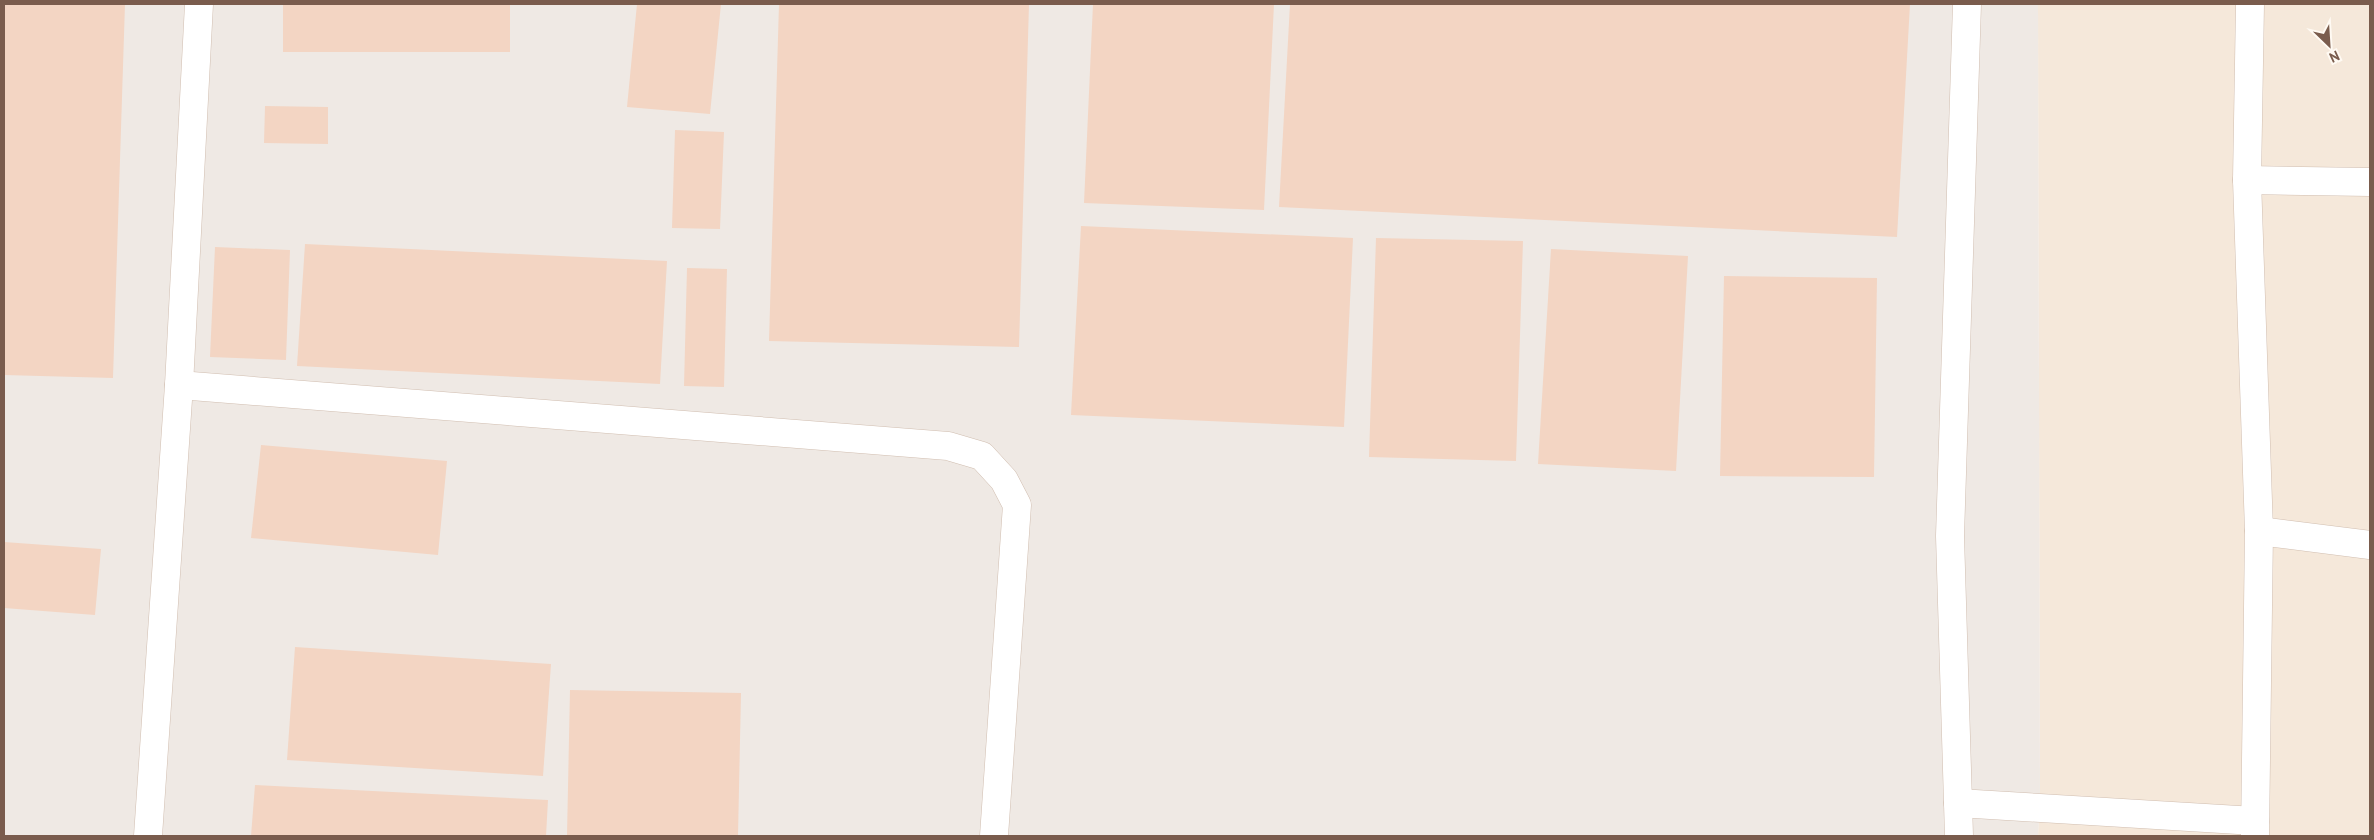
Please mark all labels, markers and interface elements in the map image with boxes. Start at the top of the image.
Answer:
north arrow [2304,20,2354,70]
text: N [2327,47,2342,67]

